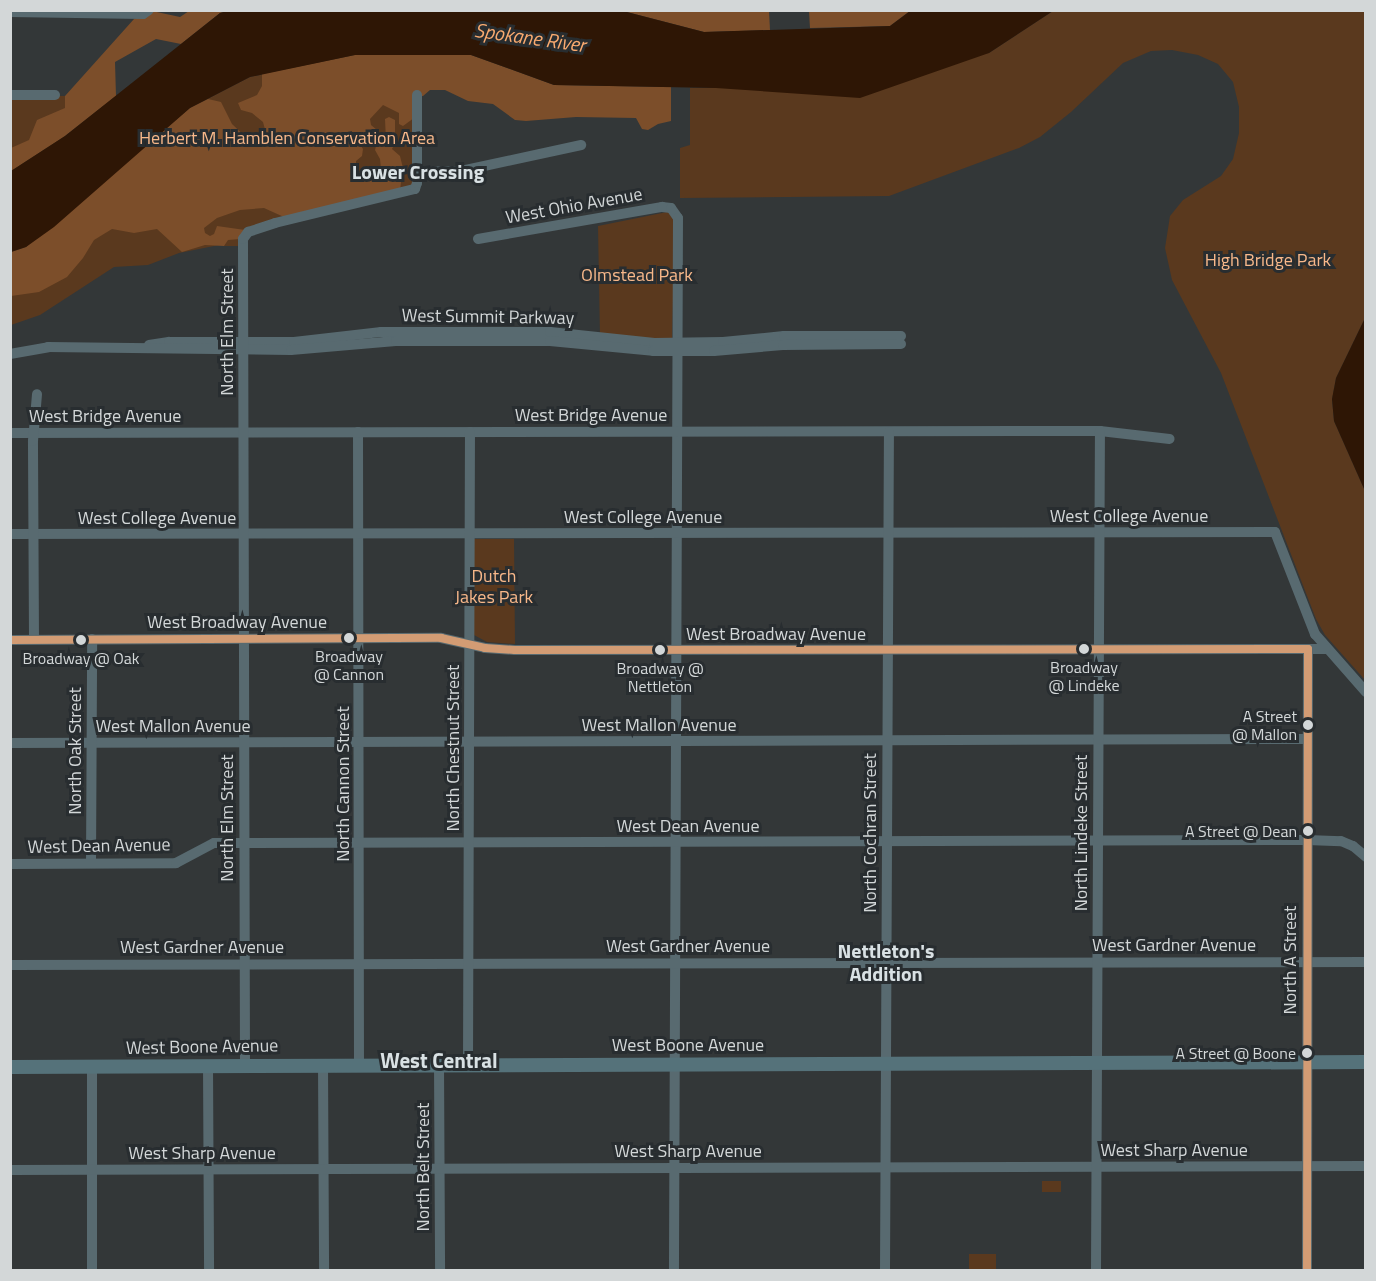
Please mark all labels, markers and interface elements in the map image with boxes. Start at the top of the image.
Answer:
water label: Spokane River [473,17,587,57]
park label: Herbert M. Hamblen Conservation Area [139,127,435,149]
district label: Lower Crossing [352,159,484,183]
street label: West Ohio Avenue [504,183,644,229]
park label: High Bridge Park [1205,249,1331,271]
park label: Olmstead Park [581,264,693,286]
street label: North Elm Street [216,268,238,396]
street label: West Summit Parkway [401,305,575,329]
street label: West Bridge Avenue [515,404,667,426]
street label: West Bridge Avenue [29,405,181,427]
street label: West College Avenue [1050,505,1208,527]
street label: West College Avenue [564,506,722,528]
street label: West College Avenue [78,507,236,529]
park label: Dutch Jakes Park [455,566,533,608]
street label: West Broadway Avenue [147,611,327,633]
street label: West Broadway Avenue [686,623,866,645]
marker: Broadway @ Cannon [343,632,355,644]
marker: Broadway @ Oak [75,634,87,646]
marker: Broadway @ Lindeke [1078,643,1090,655]
marker: Broadway @ Nettleton [654,644,666,656]
place label: Broadway @ Cannon [314,646,384,684]
place label: Broadway @ Oak [23,648,139,668]
place label: Broadway @ Lindeke [1049,657,1119,695]
place label: Broadway @ Nettleton [616,658,704,696]
street label: North Chestnut Street [442,665,464,831]
street label: North Oak Street [64,687,86,815]
street label: North Cannon Street [332,706,354,862]
place label: A Street @ Mallon [1232,706,1297,744]
street label: West Mallon Avenue [581,714,737,736]
street label: West Mallon Avenue [95,715,251,737]
marker: A Street @ Mallon [1302,719,1314,731]
street label: North Cochran Street [859,753,881,913]
street label: North Elm Street [216,754,238,882]
street label: North Lindeke Street [1070,755,1092,911]
street label: West Dean Avenue [617,815,759,837]
place label: A Street @ Dean [1185,821,1297,841]
marker: A Street @ Dean [1302,825,1314,837]
street label: West Dean Avenue [27,834,171,858]
street label: North A Street [1279,906,1301,1014]
street label: West Gardner Avenue [1092,934,1256,956]
street label: West Gardner Avenue [606,935,770,957]
street label: West Gardner Avenue [120,936,284,958]
district label: Nettleton's Addition [837,938,935,985]
street label: West Boone Avenue [612,1034,764,1056]
street label: West Boone Avenue [126,1035,278,1059]
place label: A Street @ Boone [1176,1043,1296,1063]
district label: West Central [380,1047,498,1073]
marker: A Street @ Boone [1301,1047,1313,1059]
street label: North Belt Street [412,1103,434,1231]
street label: West Sharp Avenue [1100,1139,1248,1161]
street label: West Sharp Avenue [614,1140,762,1162]
street label: West Sharp Avenue [128,1142,276,1164]

